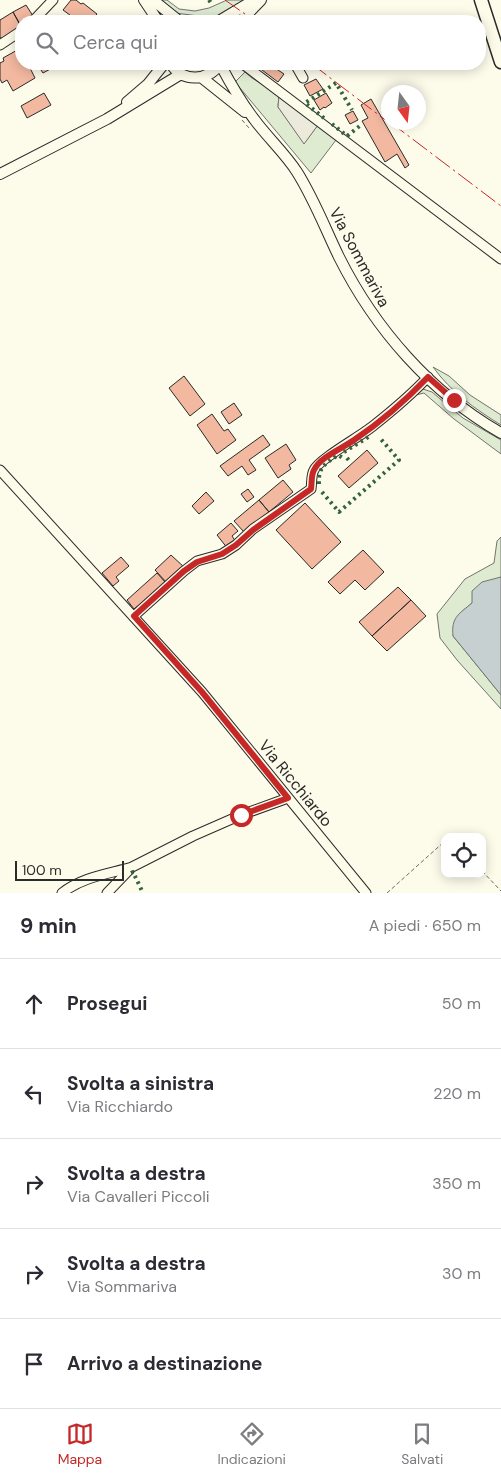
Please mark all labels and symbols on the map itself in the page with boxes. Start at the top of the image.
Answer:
north arrow [381,85,426,130]
street label: Via Sommariva [324,204,395,311]
route end [443,389,466,412]
street label: Via Ricchiardo [254,735,337,831]
route start [230,804,253,827]
scale bar [15,858,124,881]

